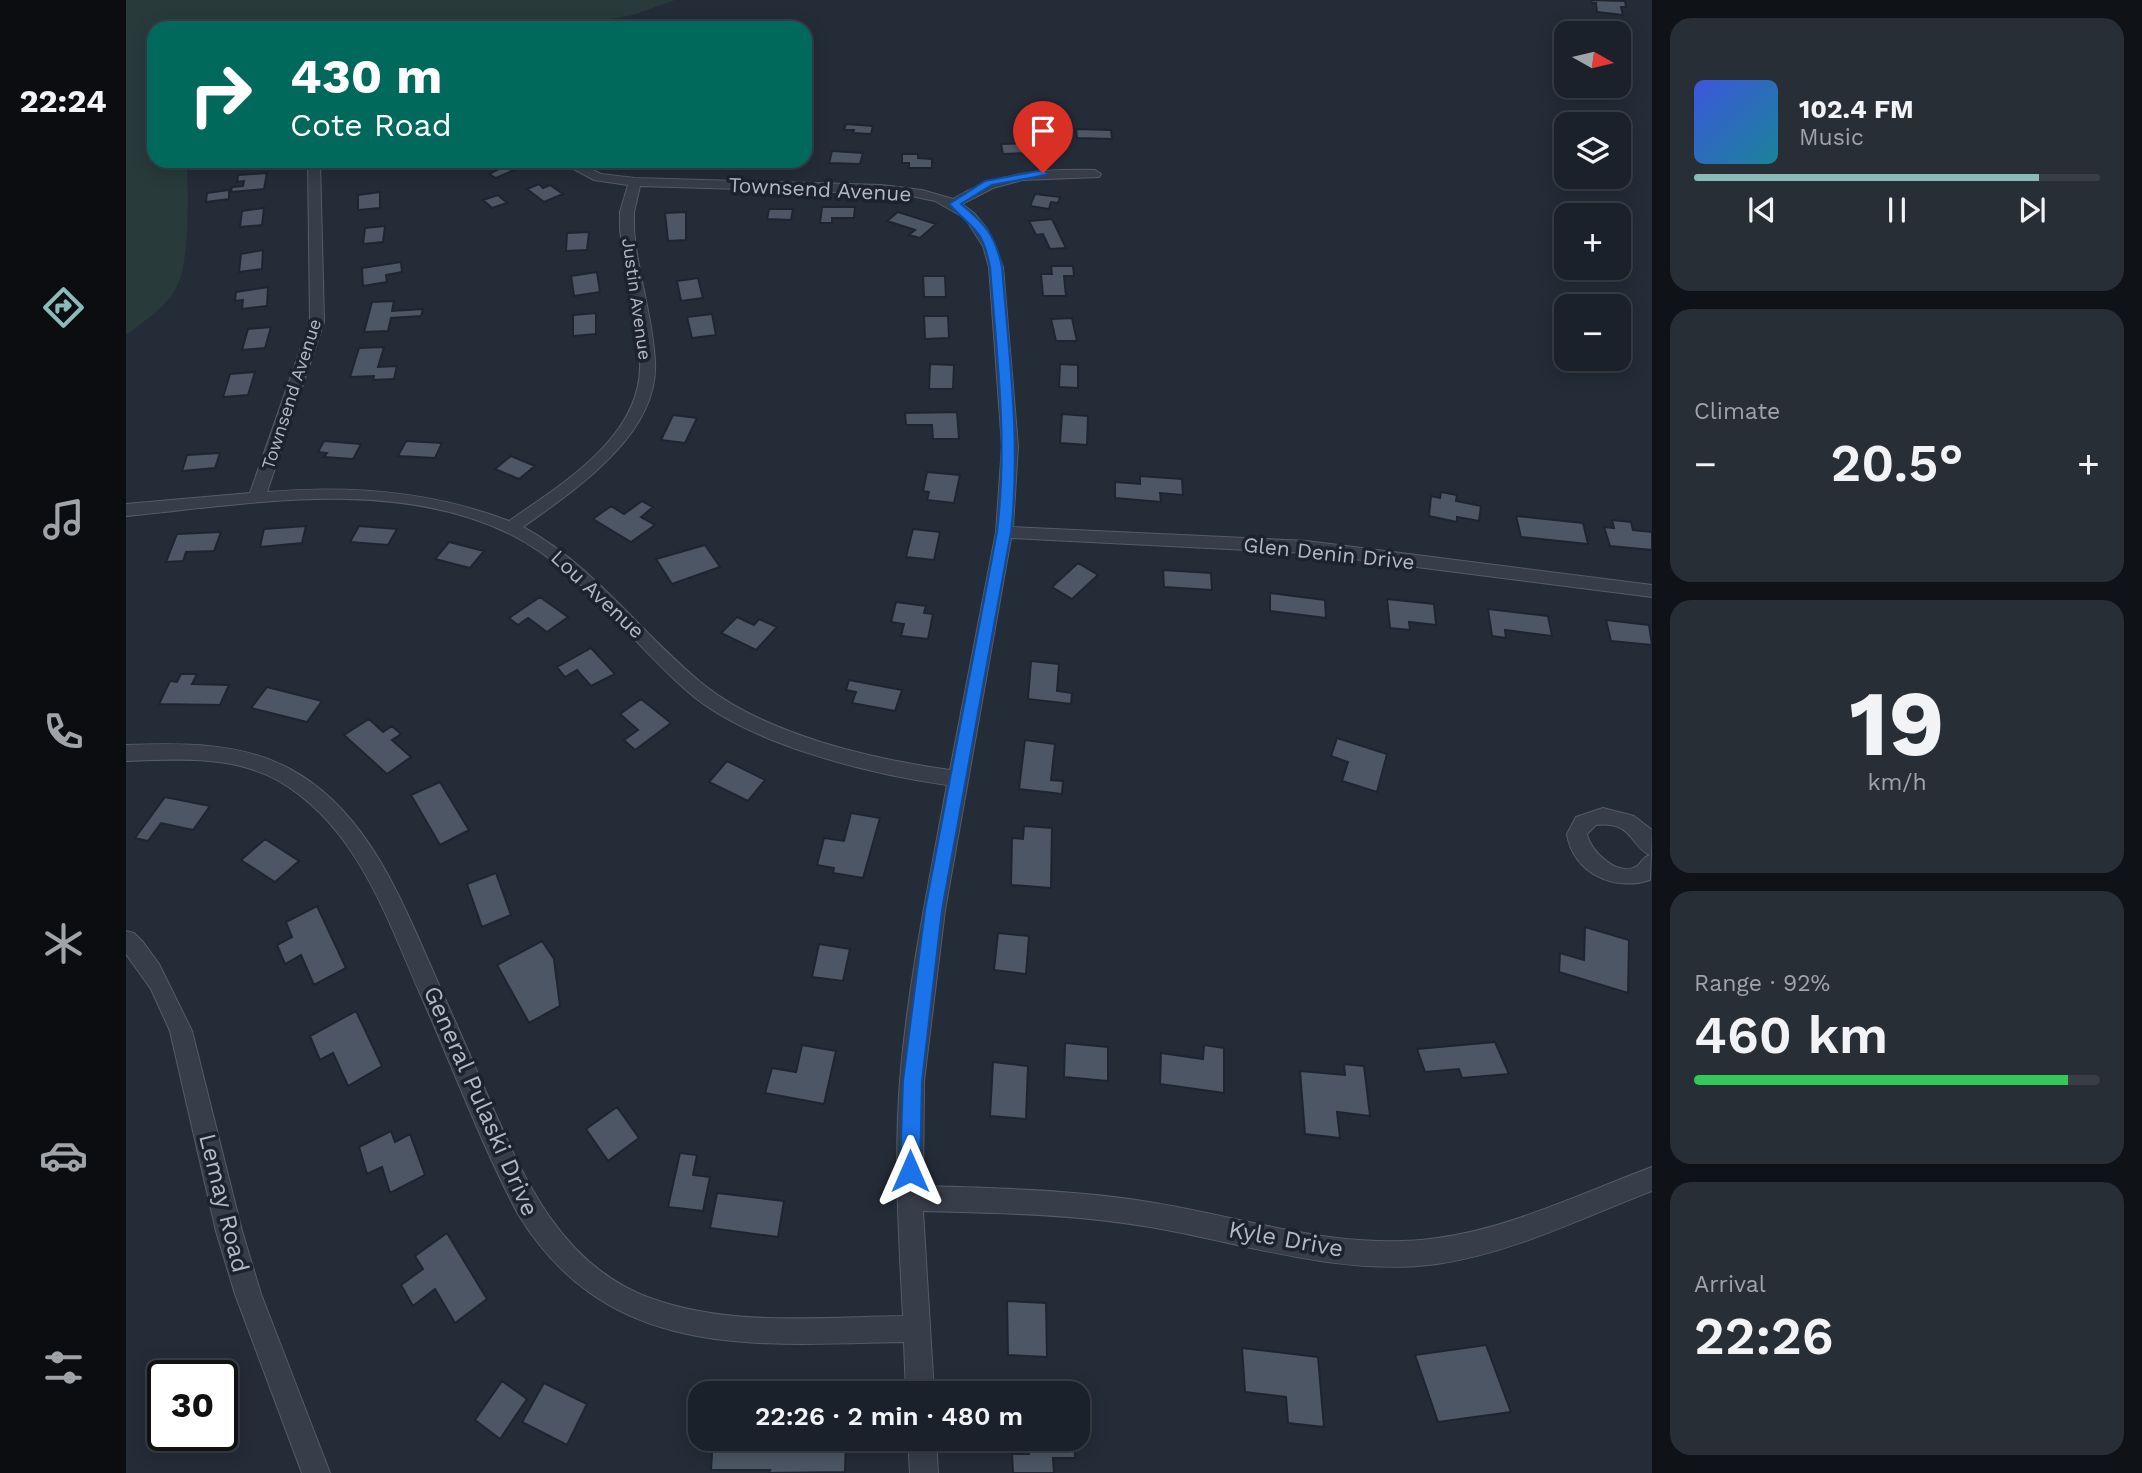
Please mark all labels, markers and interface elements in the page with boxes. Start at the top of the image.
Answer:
north arrow [1554,21,1631,98]
map controls [1554,21,1631,371]
text: 430 m [290,47,442,105]
icon: right [175,49,266,140]
text: 22:24 [19,82,107,120]
text: 102.4 FM [1799,94,1914,124]
pin [1013,101,1073,173]
text: Cote Road [290,106,452,144]
icon: arrive [1024,112,1062,150]
button: layers [1554,112,1631,189]
text: Music [1799,124,1864,151]
street label: Townsend Avenue [728,172,912,206]
icon: previous [1743,191,1781,229]
icon: pause [1878,191,1916,229]
icon: next [2013,191,2051,229]
button: + [1554,203,1631,280]
street label: Justin Avenue [618,237,656,361]
icon: directions [39,283,88,332]
button: − [1554,294,1631,371]
street label: Townsend Avenue [257,316,325,472]
text: Climate [1694,398,1780,425]
text: 20.5° [1831,433,1963,494]
text: − [1694,442,1717,486]
text: + [2077,442,2100,486]
icon: music [39,495,88,544]
street label: Glen Denin Drive [1242,532,1416,574]
street label: Lou Avenue [546,544,650,644]
text: 19 [1849,670,1945,777]
icon: phone [39,707,88,756]
text: km/h [1867,769,1927,796]
icon: climate [39,919,88,968]
text: Range · 92% [1694,970,1830,997]
street label: General Pulaski Drive [418,982,544,1220]
text: 460 km [1694,1005,1888,1066]
icon: car [39,1131,88,1180]
street label: Lemay Road [193,1131,255,1275]
position arrow [873,1134,947,1208]
street label: Kyle Drive [1226,1215,1346,1263]
text: Arrival [1694,1271,1766,1298]
text: 22:26 [1694,1306,1834,1367]
icon: filters [39,1343,88,1392]
speed limit sign: 30 [147,1360,238,1451]
text: 22:26 · 2 min · 480 m [755,1401,1023,1431]

